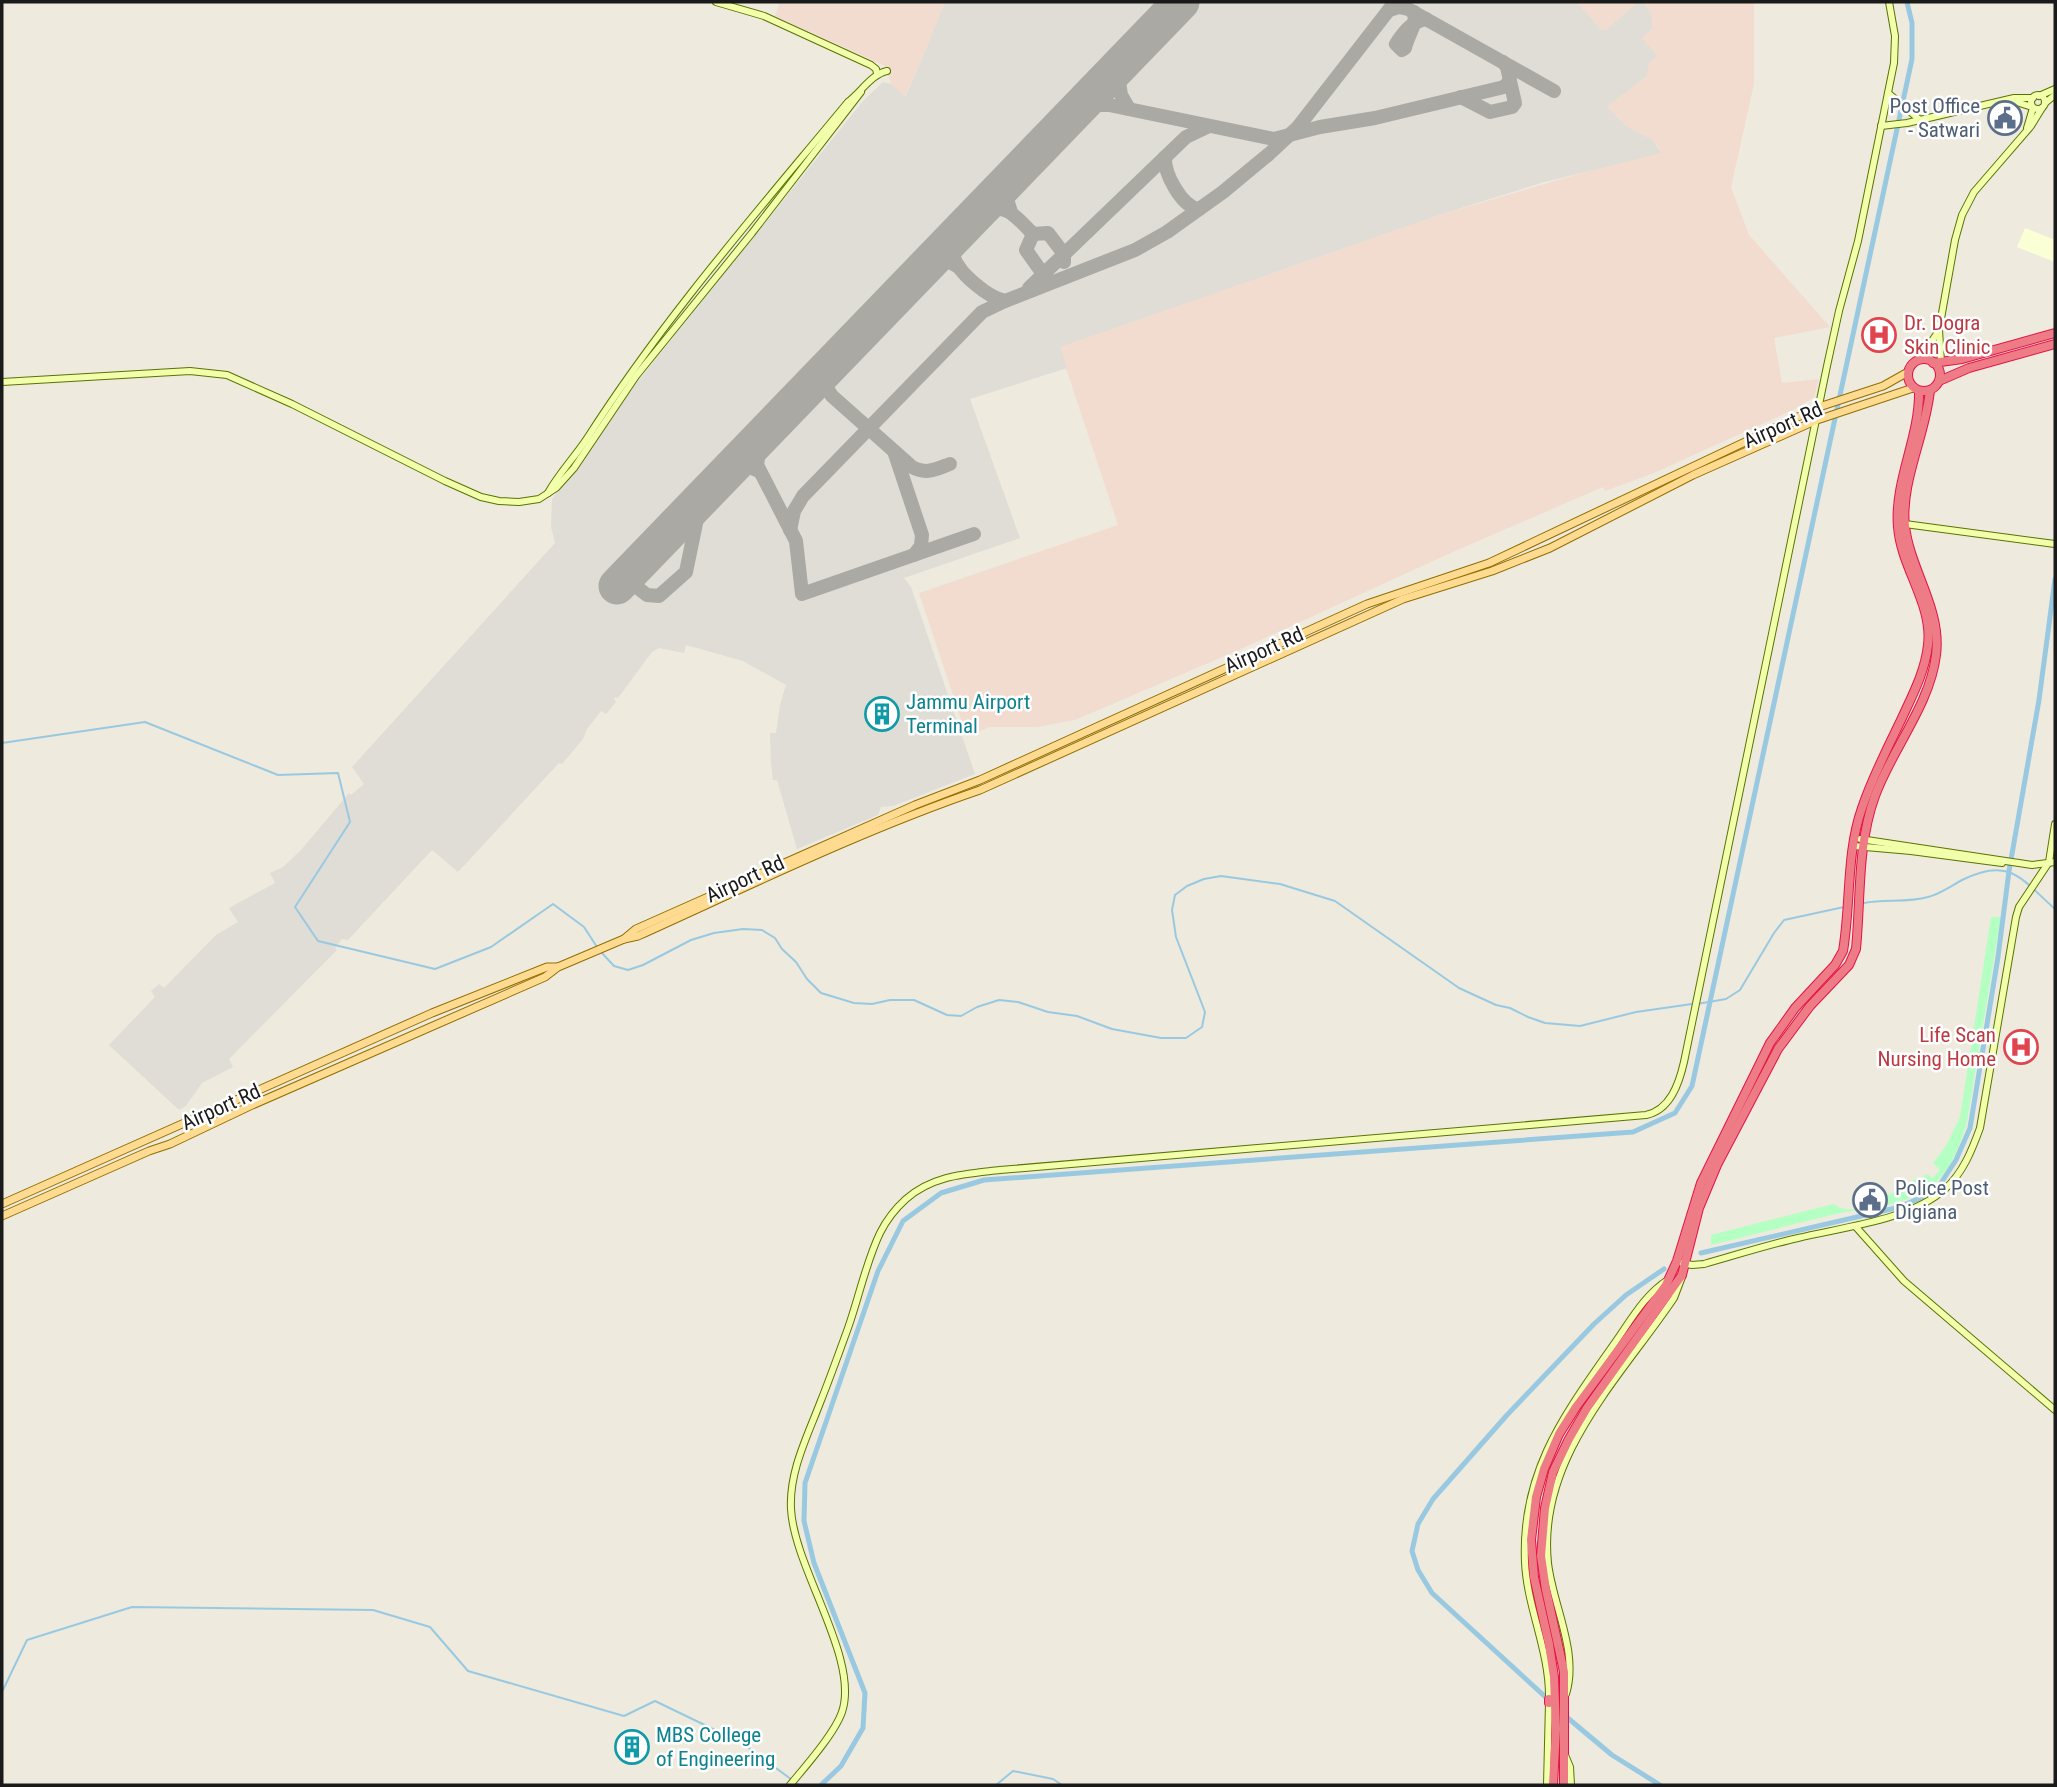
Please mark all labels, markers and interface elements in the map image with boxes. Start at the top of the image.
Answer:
place label: Post Office - Satwari [1890,94,1980,142]
public building icon: Post Office - Satwari [1986,99,2024,137]
place label: Dr. Dogra Skin Clinic [1904,311,1990,359]
hospital icon: Dr. Dogra Skin Clinic [1860,316,1898,354]
street label: Airport Rd [1740,397,1826,453]
street label: Airport Rd [1221,622,1307,678]
place label: Jammu Airport Terminal [906,690,1030,738]
building icon: Jammu Airport Terminal [863,695,901,733]
street label: Airport Rd [702,850,788,908]
place label: Life Scan Nursing Home [1877,1023,1996,1071]
hospital icon: Life Scan Nursing Home [2002,1028,2040,1066]
street label: Airport Rd [178,1079,264,1135]
place label: Police Post Digiana [1895,1176,1989,1224]
public building icon: Police Post Digiana [1851,1181,1889,1219]
place label: MBS College of Engineering [656,1723,775,1771]
building icon: MBS College of Engineering [613,1728,651,1766]

